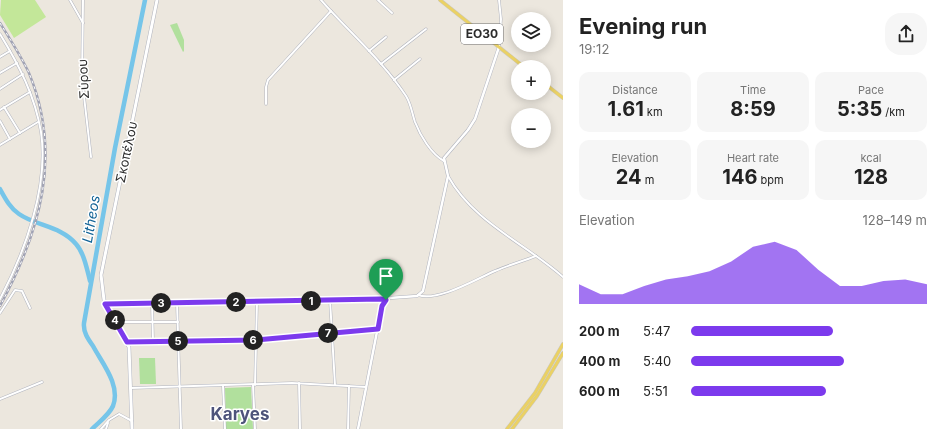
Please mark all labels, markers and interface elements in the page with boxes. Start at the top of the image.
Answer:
map controls [511,12,551,148]
button: layers [511,12,551,52]
text: Evening run [579,13,707,39]
button: share [885,13,927,55]
road number: ΕΟ30 [461,24,503,44]
text: 19:12 [579,41,609,57]
street label: Σύρου [74,59,92,99]
button: + [511,60,551,100]
text: Distance [612,83,658,97]
text: Time [740,83,766,97]
text: Pace [858,83,884,97]
text: 1.61 [607,97,644,121]
text: 8:59 [730,97,776,121]
text: 5:35 [837,97,882,121]
text: km [644,105,663,119]
text: /km [882,105,905,119]
button: − [511,108,551,148]
street label: Σκοπέλου [112,120,140,184]
text: Elevation [611,151,659,165]
text: Heart rate [727,151,779,165]
text: kcal [860,151,882,165]
text: 24 [616,165,642,189]
text: 146 [722,165,757,189]
text: 128 [854,165,888,189]
text: m [642,173,654,187]
text: bpm [757,173,784,187]
water label: Litheos [78,194,103,244]
text: Elevation [579,212,635,228]
text: 128–149 m [862,212,927,228]
pin [369,259,403,300]
icon: arrive [375,265,397,287]
pin: 1 [301,291,321,311]
pin: 2 [226,292,246,312]
pin: 3 [151,293,171,313]
text: 1 [309,294,313,308]
text: 2 [233,295,239,309]
text: 3 [157,296,165,310]
pin: 4 [105,310,125,330]
text: 4 [111,313,119,327]
pin: 7 [318,323,338,343]
text: 200 m [579,323,620,339]
text: 5:47 [643,323,670,339]
text: 7 [325,326,331,340]
pin: 6 [243,330,263,350]
pin: 5 [168,331,188,351]
text: 6 [249,333,257,347]
text: 5 [174,334,182,348]
text: 400 m [579,353,620,369]
text: 5:40 [643,353,671,369]
text: 600 m [579,383,620,399]
text: 5:51 [643,383,668,399]
district label: Karyes [211,404,269,424]

